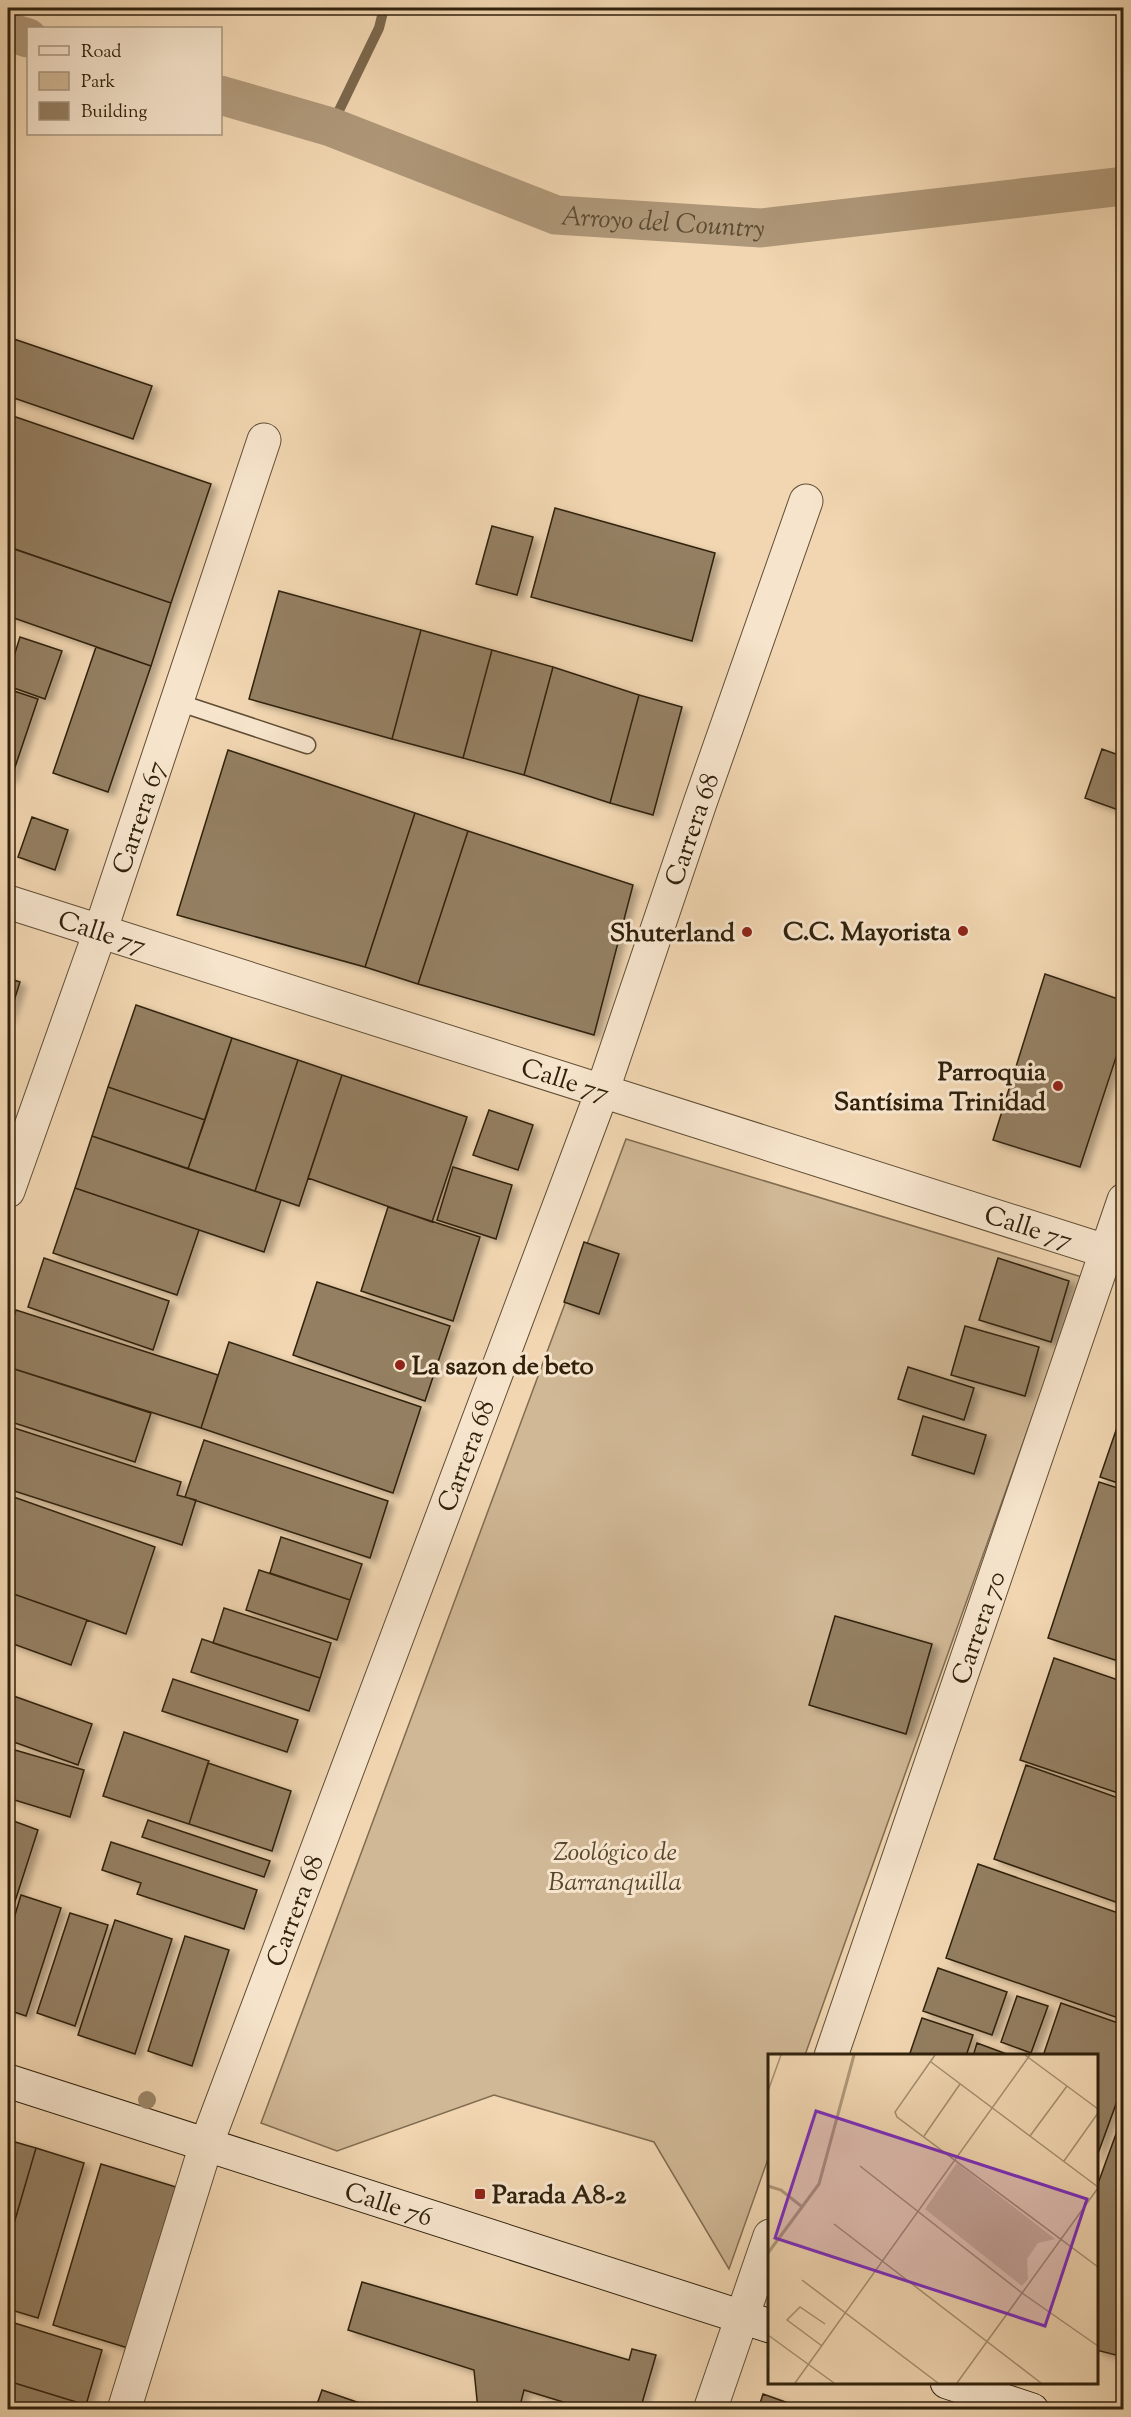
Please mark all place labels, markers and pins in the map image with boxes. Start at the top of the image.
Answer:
place label: C.C. Mayorista [783,915,951,952]
place label: Shuterland [610,916,735,953]
marker: C.C. Mayorista [956,924,970,938]
marker: Shuterland [740,925,754,939]
place label: Parroquia Santísima Trinidad [834,1055,1046,1122]
marker: Parroquia Santísima Trinidad [1051,1079,1065,1093]
place label: La sazon de beto [412,1349,594,1386]
marker: La sazon de beto [393,1358,407,1372]
place label: Parada A8-2 [492,2178,627,2215]
marker: Parada A8-2 [473,2187,487,2201]

